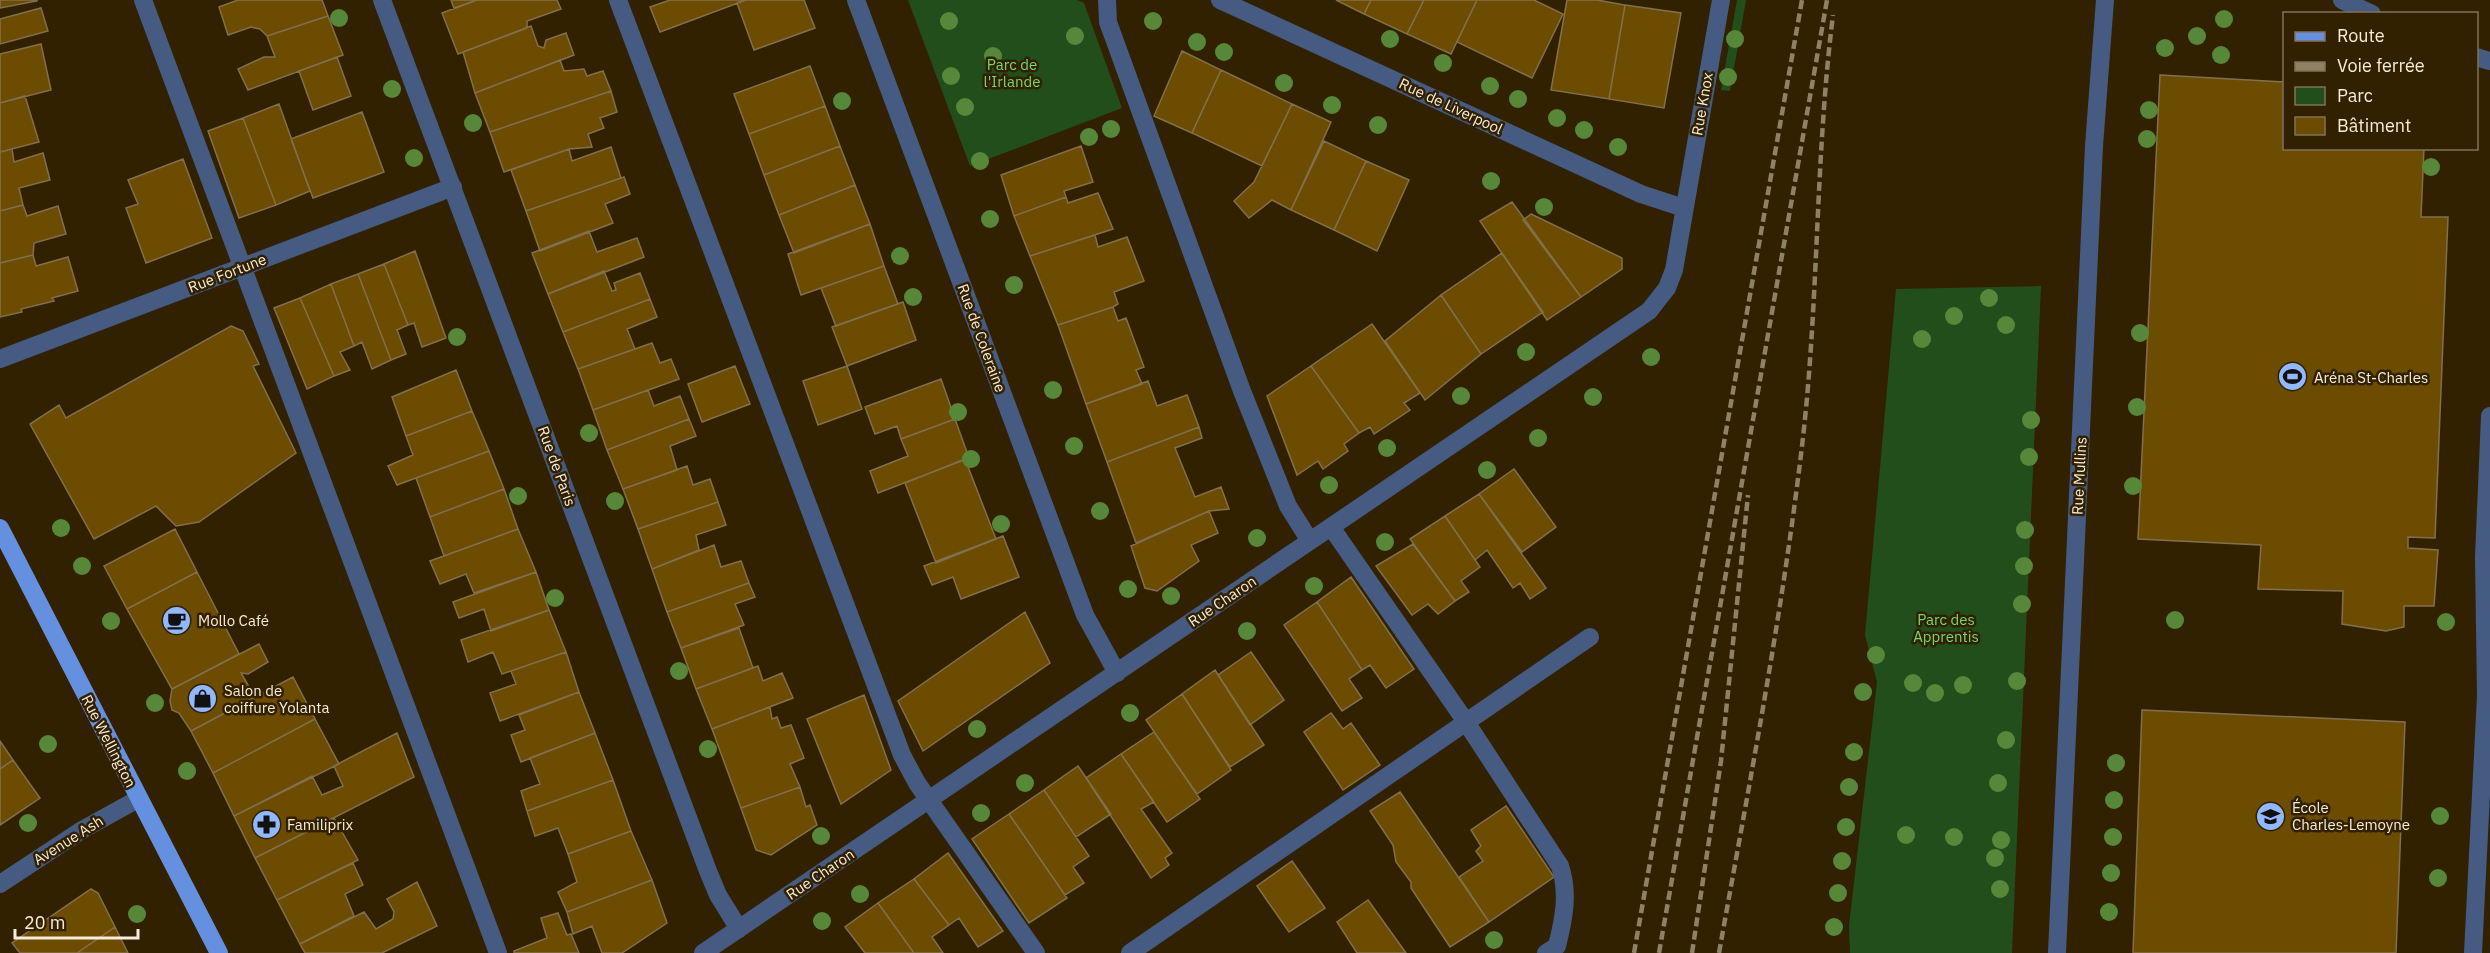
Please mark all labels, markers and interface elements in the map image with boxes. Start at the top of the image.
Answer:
legend [2283,12,2478,150]
text: Route [2337,24,2385,47]
text: Voie ferrée [2337,54,2425,77]
park label: Parc de l'Irlande [984,55,1040,91]
street label: Rue Knox [1687,71,1717,137]
street label: Rue de Liverpool [1396,74,1506,138]
text: Parc [2337,84,2373,107]
text: Bâtiment [2337,114,2411,137]
street label: Rue Fortune [185,249,269,297]
street label: Rue de Coleraine [954,281,1010,395]
sports icon: Aréna St-Charles [2277,361,2309,393]
place label: Aréna St-Charles [2314,368,2428,387]
street label: Rue de Paris [534,423,580,509]
street label: Rue Mullins [2067,436,2091,516]
street label: Rue Charon [1184,571,1260,631]
cafe icon: Mollo Café [161,604,193,636]
park label: Parc des Apprentis [1913,610,1979,646]
place label: Mollo Café [198,611,269,630]
place label: Salon de coiffure Yolanta [224,681,329,717]
shop icon: Salon de coiffure Yolanta [187,683,219,715]
street label: Rue Wellington [77,691,141,791]
place label: École Charles-Lemoyne [2292,798,2410,834]
school or university icon: École Charles-Lemoyne [2255,800,2287,832]
pharmacy icon: Familiprix [250,808,282,840]
street label: Avenue Ash [29,811,107,869]
place label: Familiprix [287,815,353,834]
street label: Rue Charon [782,844,858,904]
scale bar [15,902,138,940]
text: 20 m [24,911,66,934]

